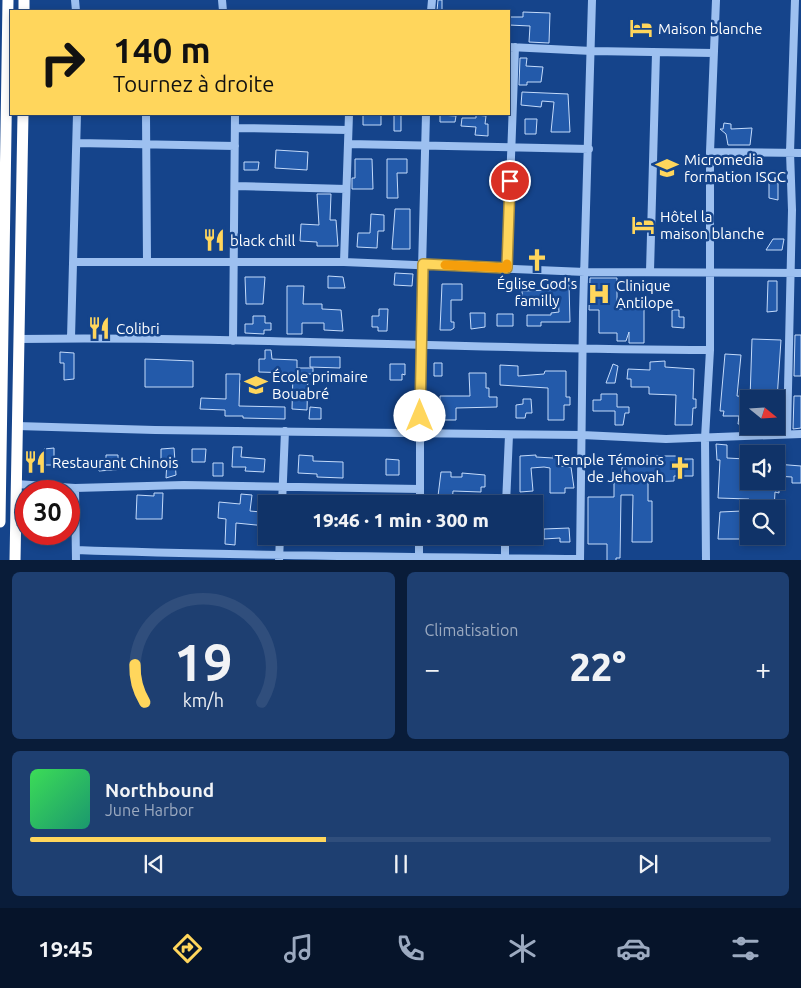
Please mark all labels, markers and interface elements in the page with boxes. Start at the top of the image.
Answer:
hotel icon: Maison blanche [628,15,654,41]
place label: Maison blanche [658,20,763,37]
icon: right [30,30,95,95]
text: 140 m [113,30,211,70]
text: Tournez à droite [113,71,274,96]
place label: Micromedia formation ISGC [684,151,786,185]
school or university icon: Micromedia formation ISGC [654,155,680,181]
pin [489,160,531,202]
icon: arrive [496,167,524,195]
place label: Hôtel la maison blanche [660,208,764,242]
hotel icon: Hôtel la maison blanche [630,212,656,238]
restaurant icon: black chill [201,227,227,253]
place label: black chill [230,232,296,249]
church icon: Église God's familly [524,247,550,273]
place label: Église God's familly [497,275,577,309]
place label: Clinique Antilope [616,277,674,311]
hospital icon: Clinique Antilope [586,281,612,307]
restaurant icon: Colibri [86,315,112,341]
place label: Colibri [116,320,160,337]
place label: École primaire Bouabré [272,368,368,402]
school or university icon: École primaire Bouabré [243,372,269,398]
position arrow [393,389,445,441]
north arrow [740,390,785,435]
map controls [740,390,785,545]
button: sound [740,445,785,490]
restaurant icon: Restaurant Chinois [22,449,48,475]
place label: Temple Témoins de Jehovah [554,451,664,485]
place label: Restaurant Chinois [52,454,178,471]
church icon: Temple Témoins de Jehovah [667,455,693,481]
speed limit sign: 30 [15,480,80,545]
button: search [740,500,785,545]
text: 19:46 · 1 min · 300 m [312,509,489,531]
text: Climatisation [425,621,518,639]
text: 19 [174,633,233,691]
text: 22° [569,646,626,688]
text: − [425,653,440,684]
text: + [755,653,771,684]
text: km/h [183,690,224,710]
text: Northbound [105,779,214,801]
text: June Harbor [105,801,194,819]
icon: previous [140,850,168,878]
icon: pause [387,850,415,878]
icon: next [634,850,662,878]
icon: directions [170,931,205,966]
icon: music [281,931,316,966]
icon: phone [393,931,428,966]
icon: climate [505,931,540,966]
icon: car [616,931,651,966]
icon: filters [728,931,763,966]
text: 19:45 [38,936,93,961]

